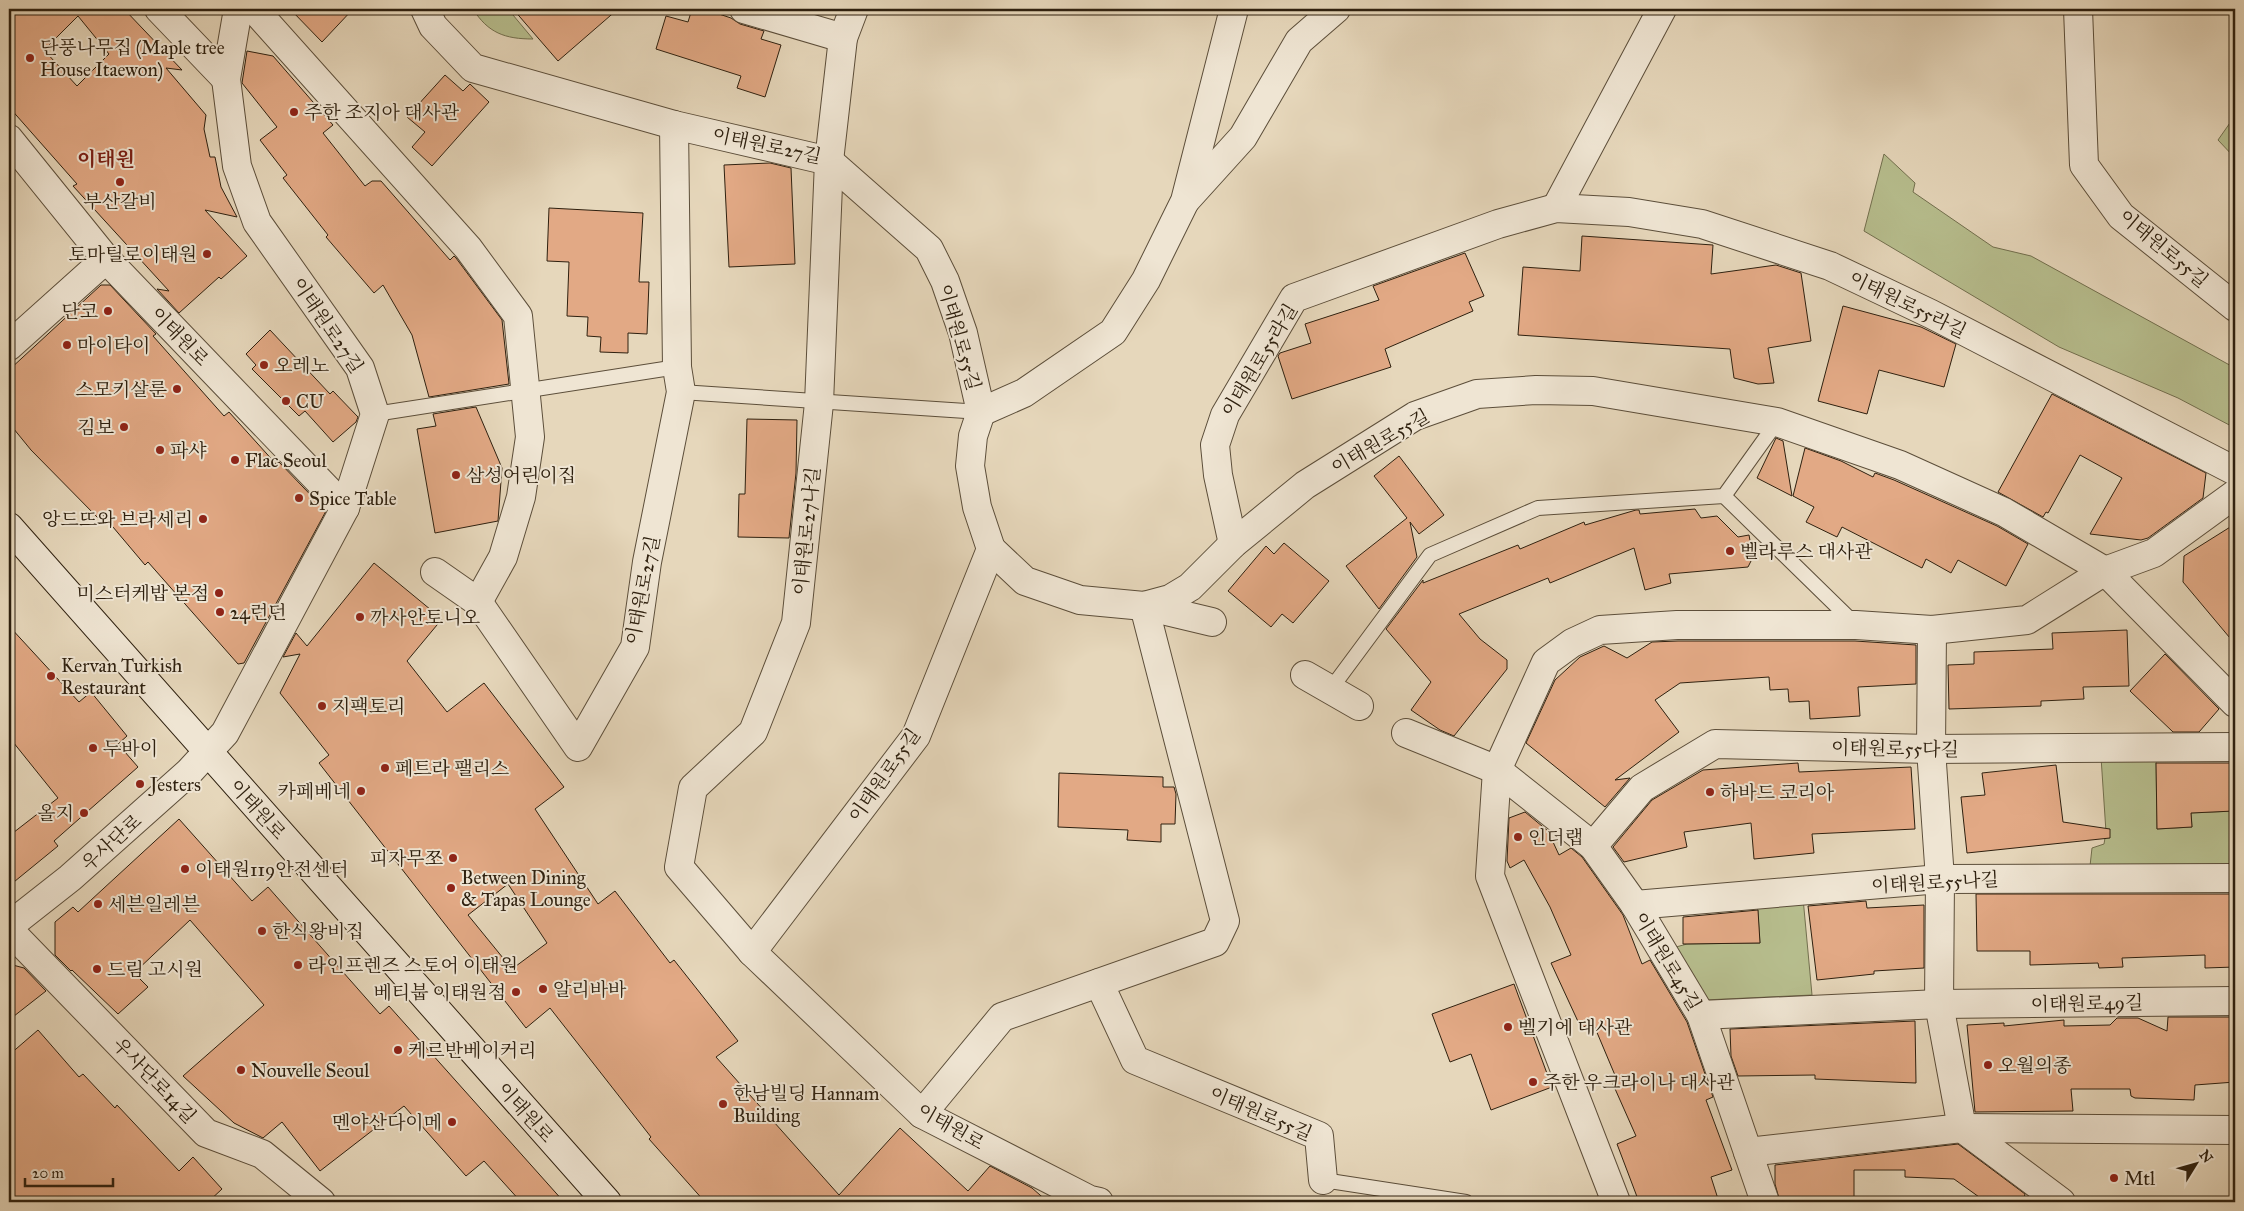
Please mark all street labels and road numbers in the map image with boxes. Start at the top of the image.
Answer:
street label: 이태원로27길 [710,123,823,168]
street label: 이태원로55길 [2114,204,2213,292]
street label: 이태원로55라길 [1845,266,1970,343]
street label: 이태원로27길 [287,273,368,378]
street label: 이태원로55길 [933,281,986,393]
street label: 이태원로55라길 [1217,300,1302,421]
street label: 이태원로 [146,302,213,371]
street label: 이태원로55길 [1327,404,1433,479]
street label: 이태원로27나길 [788,466,825,596]
street label: 이태원로27길 [621,534,664,647]
street label: 이태원로55길 [844,724,925,827]
street label: 이태원로55다길 [1831,736,1959,761]
street label: 이태원로 [225,774,291,844]
street label: 우사단로 [76,809,146,875]
street label: 이태원로55나길 [1871,868,1999,897]
street label: 이태원로45길 [1629,908,1706,1015]
street label: 이태원로49길 [2031,991,2143,1016]
street label: 우사단로14길 [108,1033,201,1128]
street label: 이태원로 [493,1077,559,1147]
street label: 이태원로55길 [1206,1081,1316,1145]
street label: 이태원로 [913,1098,988,1155]

